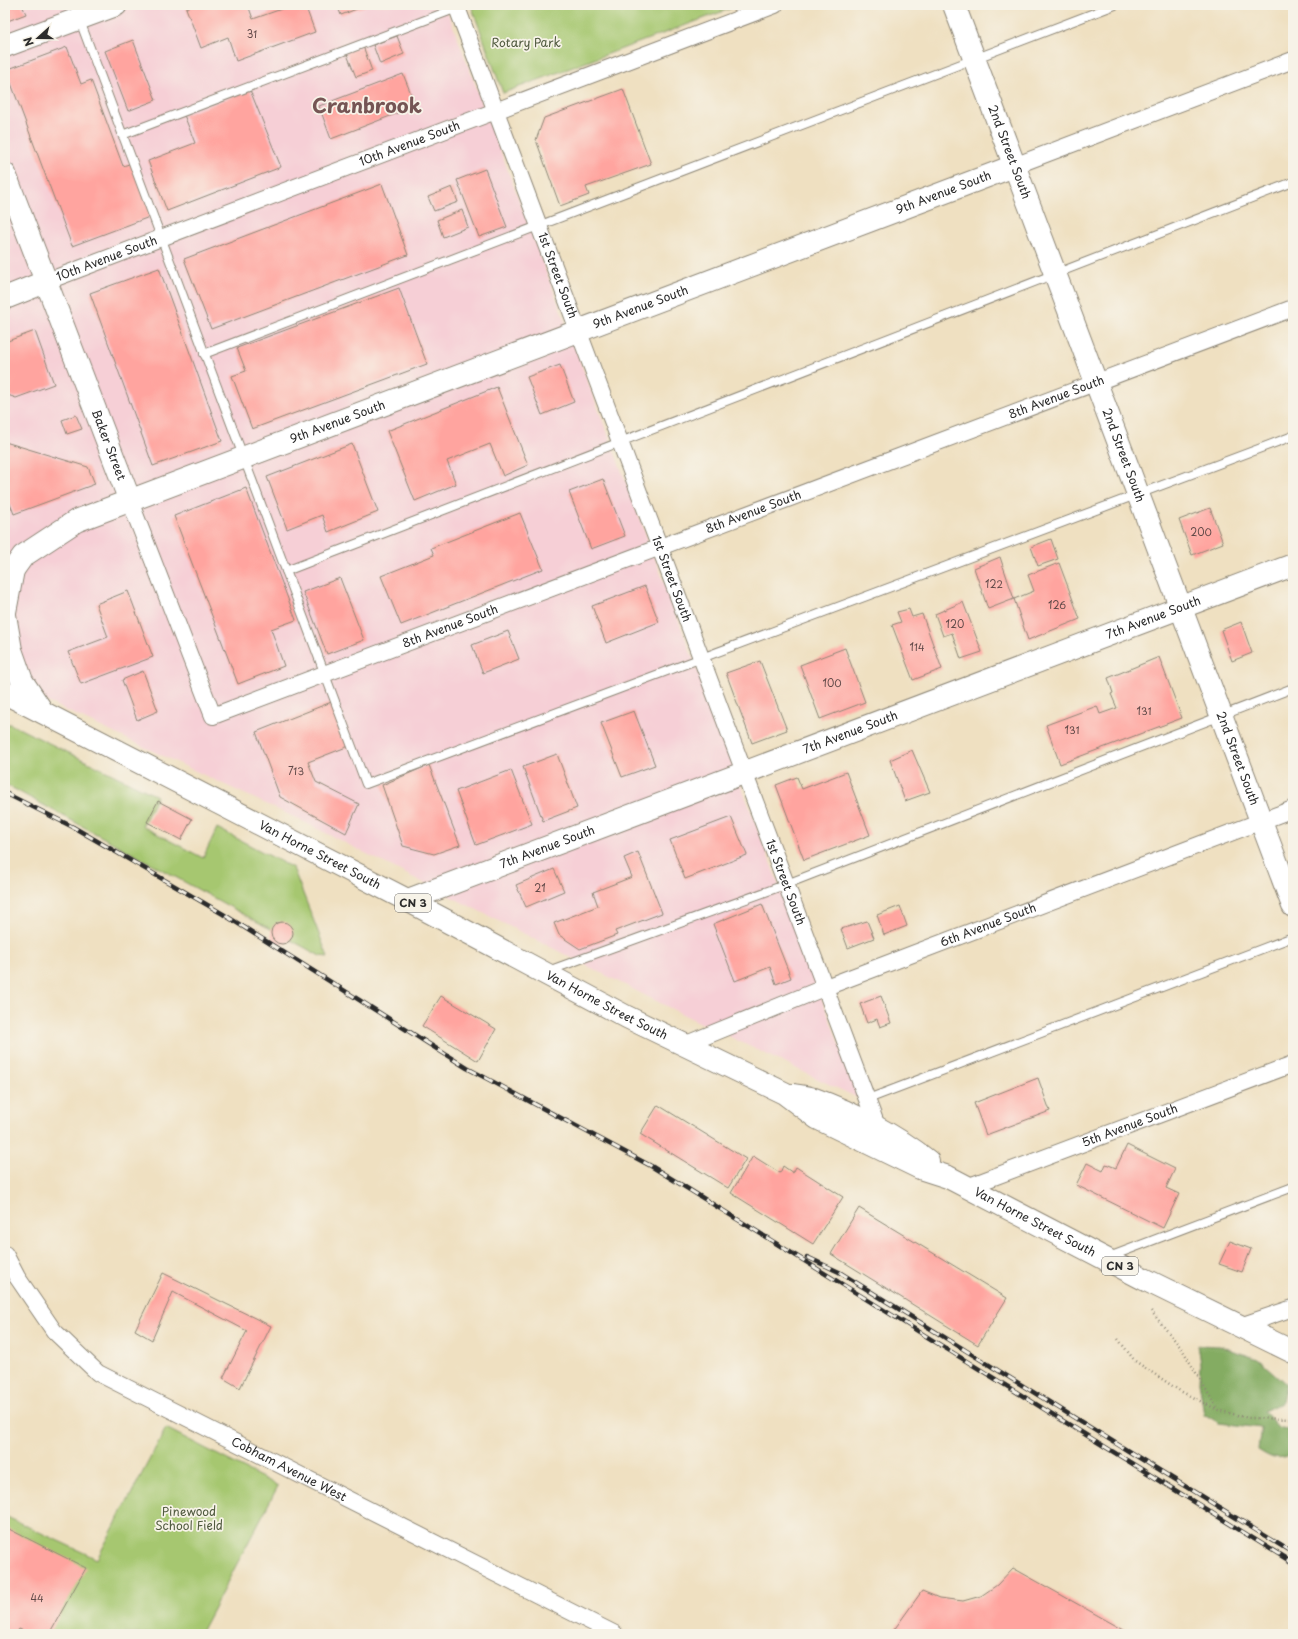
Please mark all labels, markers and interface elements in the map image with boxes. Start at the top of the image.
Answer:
north arrow [18,18,58,58]
house number: 31 [247,26,257,41]
park label: Rotary Park [491,33,561,51]
text: N [19,34,38,49]
district label: Cranbrook [312,90,422,120]
street label: 2nd Street South [984,102,1036,201]
street label: 10th Avenue South [356,115,462,170]
street label: 9th Avenue South [893,165,994,218]
street label: 10th Avenue South [53,230,159,285]
street label: 1st Street South [534,230,583,321]
street label: 9th Avenue South [590,280,690,333]
street label: 8th Avenue South [1006,370,1106,423]
street label: 9th Avenue South [287,395,387,447]
street label: 2nd Street South [1098,405,1150,504]
street label: Baker Street [88,406,131,483]
street label: 8th Avenue South [702,485,803,537]
house number: 200 [1190,524,1212,539]
street label: 1st Street South [648,533,697,624]
house number: 122 [985,576,1003,591]
street label: 7th Avenue South [1103,591,1203,643]
house number: 126 [1048,597,1066,612]
street label: 8th Avenue South [399,599,500,652]
house number: 120 [946,616,964,631]
house number: 114 [910,639,925,654]
house number: 100 [822,675,842,690]
house number: 131 [1137,703,1152,718]
street label: 7th Avenue South [800,705,900,758]
street label: 2nd Street South [1213,709,1264,808]
house number: 131 [1065,722,1080,737]
house number: 713 [288,763,304,778]
street label: Van Horne Street South [256,815,384,893]
street label: 7th Avenue South [497,820,597,872]
street label: 1st Street South [762,836,811,927]
house number: 21 [534,880,546,895]
road number: CN 3 [395,894,431,912]
street label: 6th Avenue South [937,898,1038,951]
street label: Van Horne Street South [543,966,671,1043]
street label: 5th Avenue South [1079,1098,1180,1151]
street label: Van Horne Street South [971,1182,1099,1260]
road number: CN 3 [1102,1257,1138,1275]
street label: Cobham Avenue West [228,1432,350,1505]
park label: Pinewood School Field [155,1502,223,1534]
house number: 44 [30,1590,44,1605]

